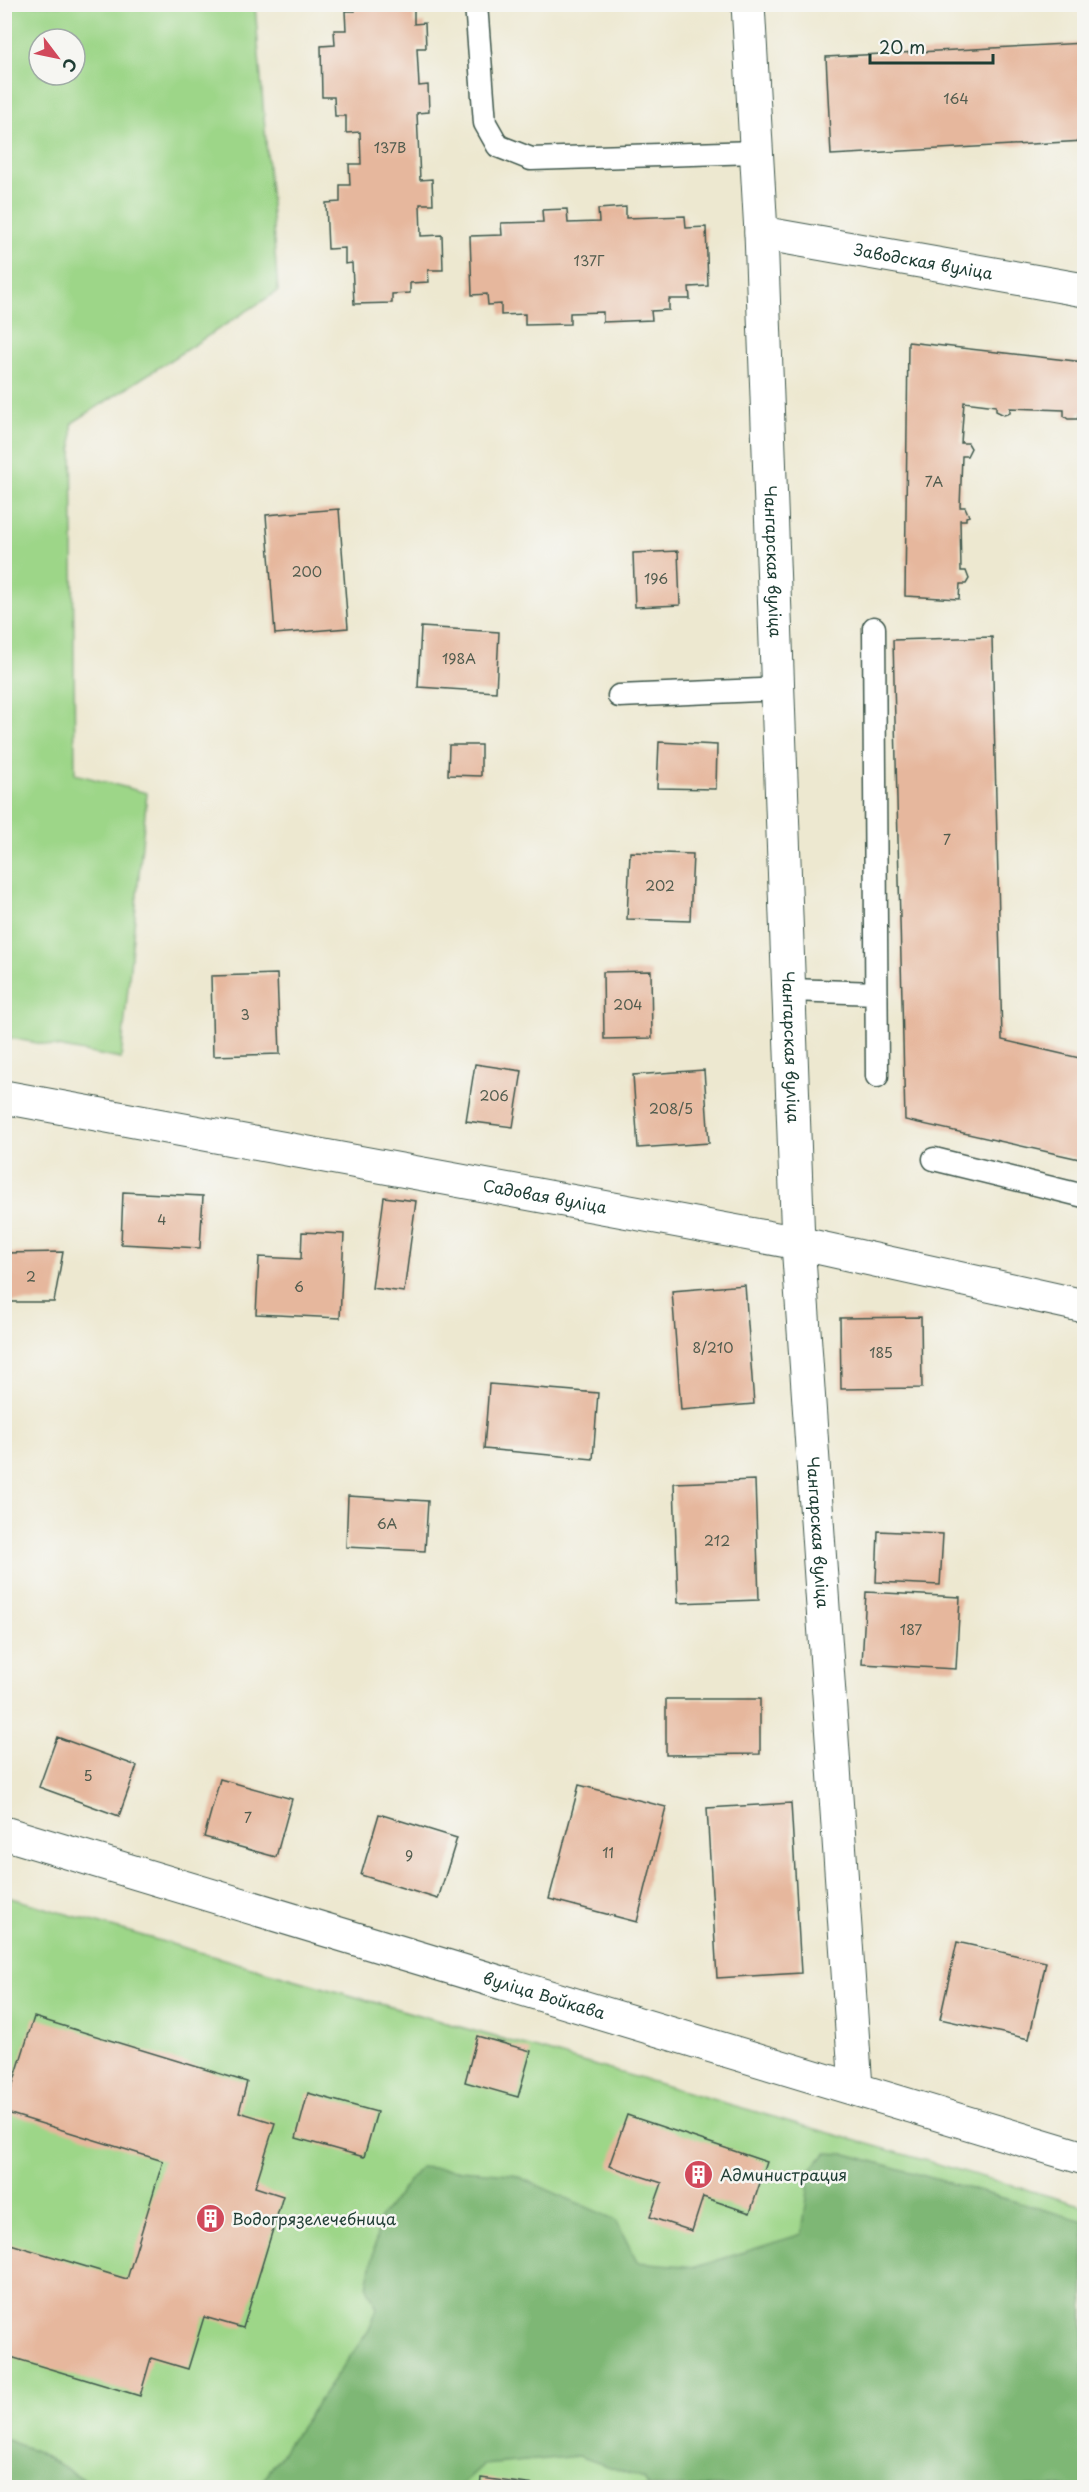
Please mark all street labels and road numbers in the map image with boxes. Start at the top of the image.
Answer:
street label: Заводская вуліца [852,237,995,285]
street label: Чангарская вуліца [759,485,789,638]
street label: Чангарская вуліца [777,971,807,1124]
street label: Садовая вуліца [481,1172,609,1219]
street label: Чангарская вуліца [802,1456,836,1609]
street label: вуліца Войкава [480,1965,608,2024]

